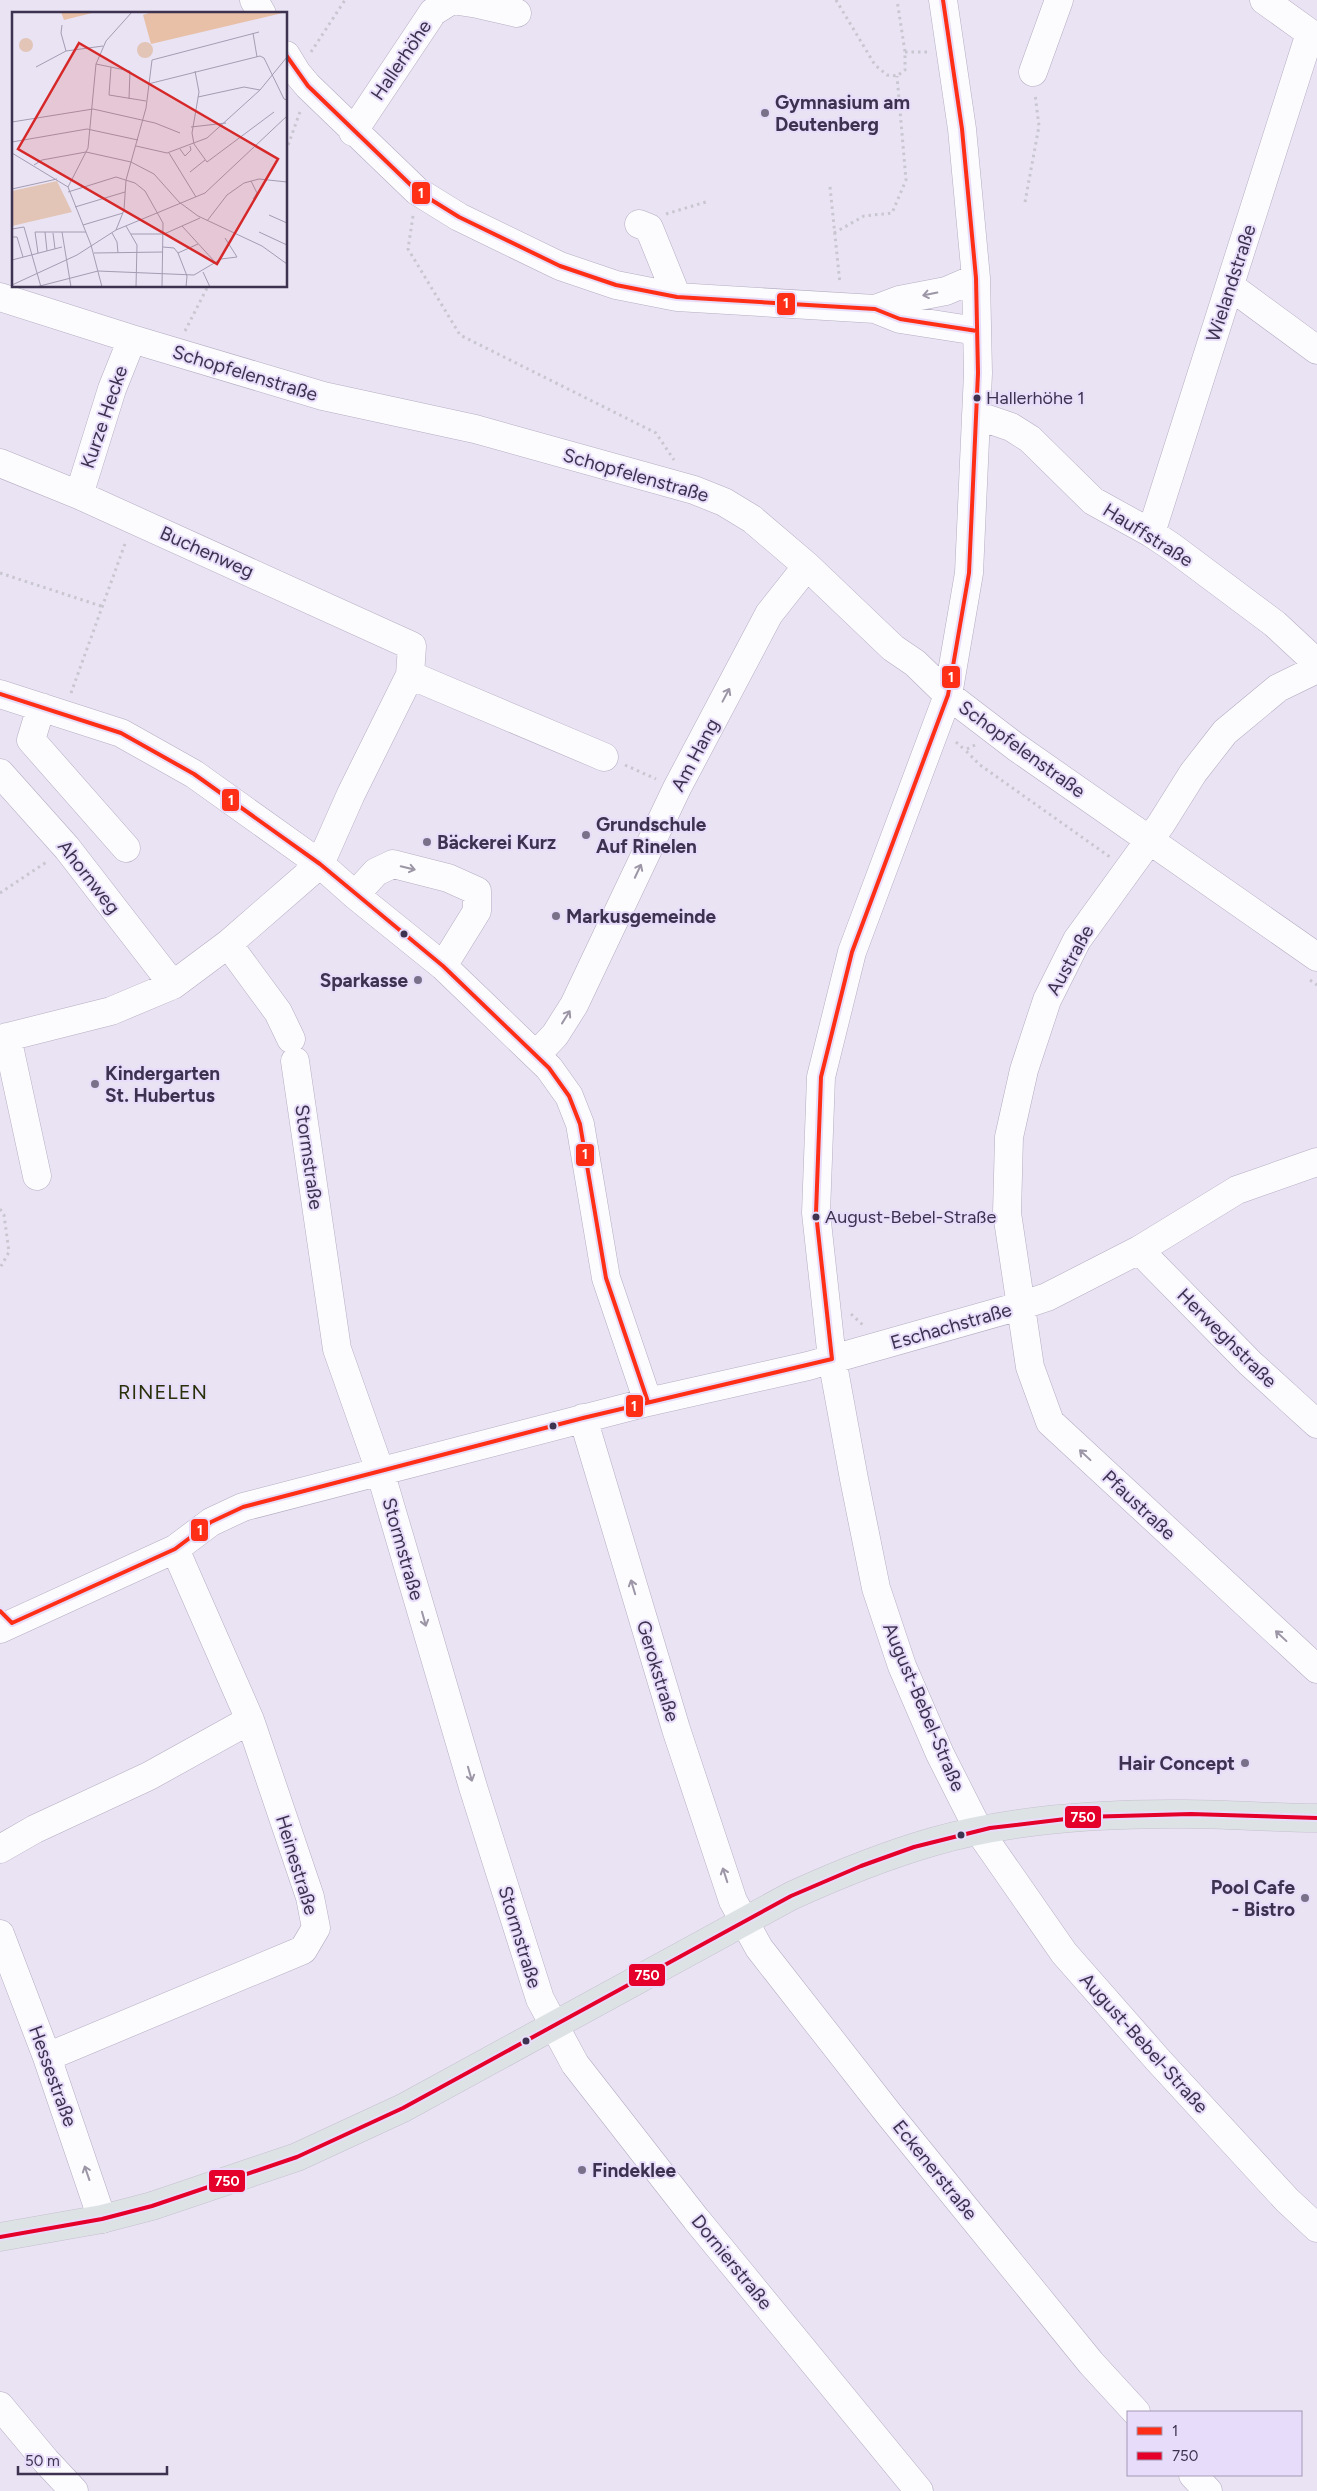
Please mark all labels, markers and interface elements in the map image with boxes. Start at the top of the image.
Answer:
inset map [12,12,288,288]
street label: Hallerhöhe [366,16,436,104]
place label: Gymnasium am Deutenberg [775,91,910,136]
marker: Gymnasium am Deutenberg [759,107,771,119]
line badge: 1 [411,181,431,205]
text: 1 [418,185,424,202]
street label: Wielandstraße [1201,221,1261,345]
one-way arrow [923,289,939,299]
line badge: 1 [776,292,796,316]
text: 1 [783,295,789,312]
street label: Schopfelenstraße [170,340,320,406]
street label: Kurze Hecke [76,363,132,471]
place label: Hallerhöhe 1 [986,387,1085,409]
marker: Hallerhöhe 1 [972,393,982,403]
street label: Schopfelenstraße [560,443,712,507]
street label: Hauffstraße [1099,498,1197,572]
street label: Buchenweg [157,521,257,583]
line badge: 1 [941,665,961,689]
text: 1 [948,669,954,686]
one-way arrow [721,687,731,702]
street label: Schopfelenstraße [954,695,1090,803]
street label: Am Hang [666,715,724,795]
line badge: 1 [221,788,240,812]
text: 1 [228,792,234,809]
place label: Grundschule Auf Rinelen [596,813,707,858]
marker: Grundschule Auf Rinelen [580,829,592,841]
place label: Bäckerei Kurz [437,831,556,854]
street label: Ahornweg [53,835,125,919]
marker: Bäckerei Kurz [421,836,433,848]
one-way arrow [400,864,416,873]
one-way arrow [633,864,643,879]
place label: Markusgemeinde [566,905,717,928]
marker: Markusgemeinde [550,910,562,922]
street label: Austraße [1041,921,1099,999]
unlabelled marker [399,929,409,939]
place label: Sparkasse [320,969,408,992]
marker: Sparkasse [412,974,424,986]
one-way arrow [561,1010,572,1024]
place label: Kindergarten St. Hubertus [105,1062,220,1107]
marker: Kindergarten St. Hubertus [89,1078,101,1090]
street label: Stormstraße [290,1103,328,1211]
line badge: 1 [575,1143,595,1167]
text: 1 [582,1146,588,1163]
place label: August-Bebel-Straße [825,1206,996,1228]
marker: August-Bebel-Straße [811,1212,821,1222]
street label: Herweghstraße [1173,1284,1281,1392]
street label: Eschachstraße [888,1298,1014,1354]
district label: RINELEN [118,1380,208,1404]
line badge: 1 [625,1394,644,1418]
text: 1 [631,1398,637,1415]
unlabelled marker [548,1421,558,1431]
one-way arrow [1079,1449,1091,1461]
street label: Pfaustraße [1098,1465,1180,1545]
street label: Stormstraße [377,1495,429,1603]
line badge: 1 [190,1518,209,1542]
text: 1 [197,1522,203,1539]
one-way arrow [628,1579,638,1595]
one-way arrow [419,1610,429,1626]
street label: Gerokstraße [632,1618,684,1724]
street label: August-Bebel-Straße [878,1619,970,1795]
one-way arrow [1275,1630,1288,1642]
place label: Hair Concept [1118,1752,1235,1775]
marker: Hair Concept [1239,1757,1251,1769]
one-way arrow [465,1766,475,1782]
line badge: 750 [1064,1805,1102,1829]
text: 750 [1071,1809,1096,1826]
street label: Heinestraße [271,1812,323,1918]
unlabelled marker [956,1830,966,1840]
one-way arrow [719,1868,729,1884]
place label: Pool Cafe - Bistro [1211,1876,1295,1921]
street label: Stormstraße [494,1883,546,1991]
marker: Pool Cafe - Bistro [1299,1892,1311,1904]
line badge: 750 [628,1963,666,1987]
text: 750 [635,1967,660,1984]
street label: August-Bebel-Straße [1075,1968,1213,2118]
street label: Hessestraße [24,2022,82,2130]
unlabelled marker [521,2036,531,2046]
street label: Eckenerstraße [888,2116,982,2224]
place label: Findeklee [592,2159,677,2182]
marker: Findeklee [576,2164,588,2176]
one-way arrow [82,2166,91,2182]
line badge: 750 [208,2169,246,2193]
text: 750 [215,2173,240,2190]
street label: Dornierstraße [687,2210,777,2314]
legend [1127,2411,1302,2476]
text: 1 [1172,2422,1178,2440]
scale bar [18,2444,166,2476]
text: 750 [1172,2447,1198,2465]
text: 50 m [25,2452,60,2470]

